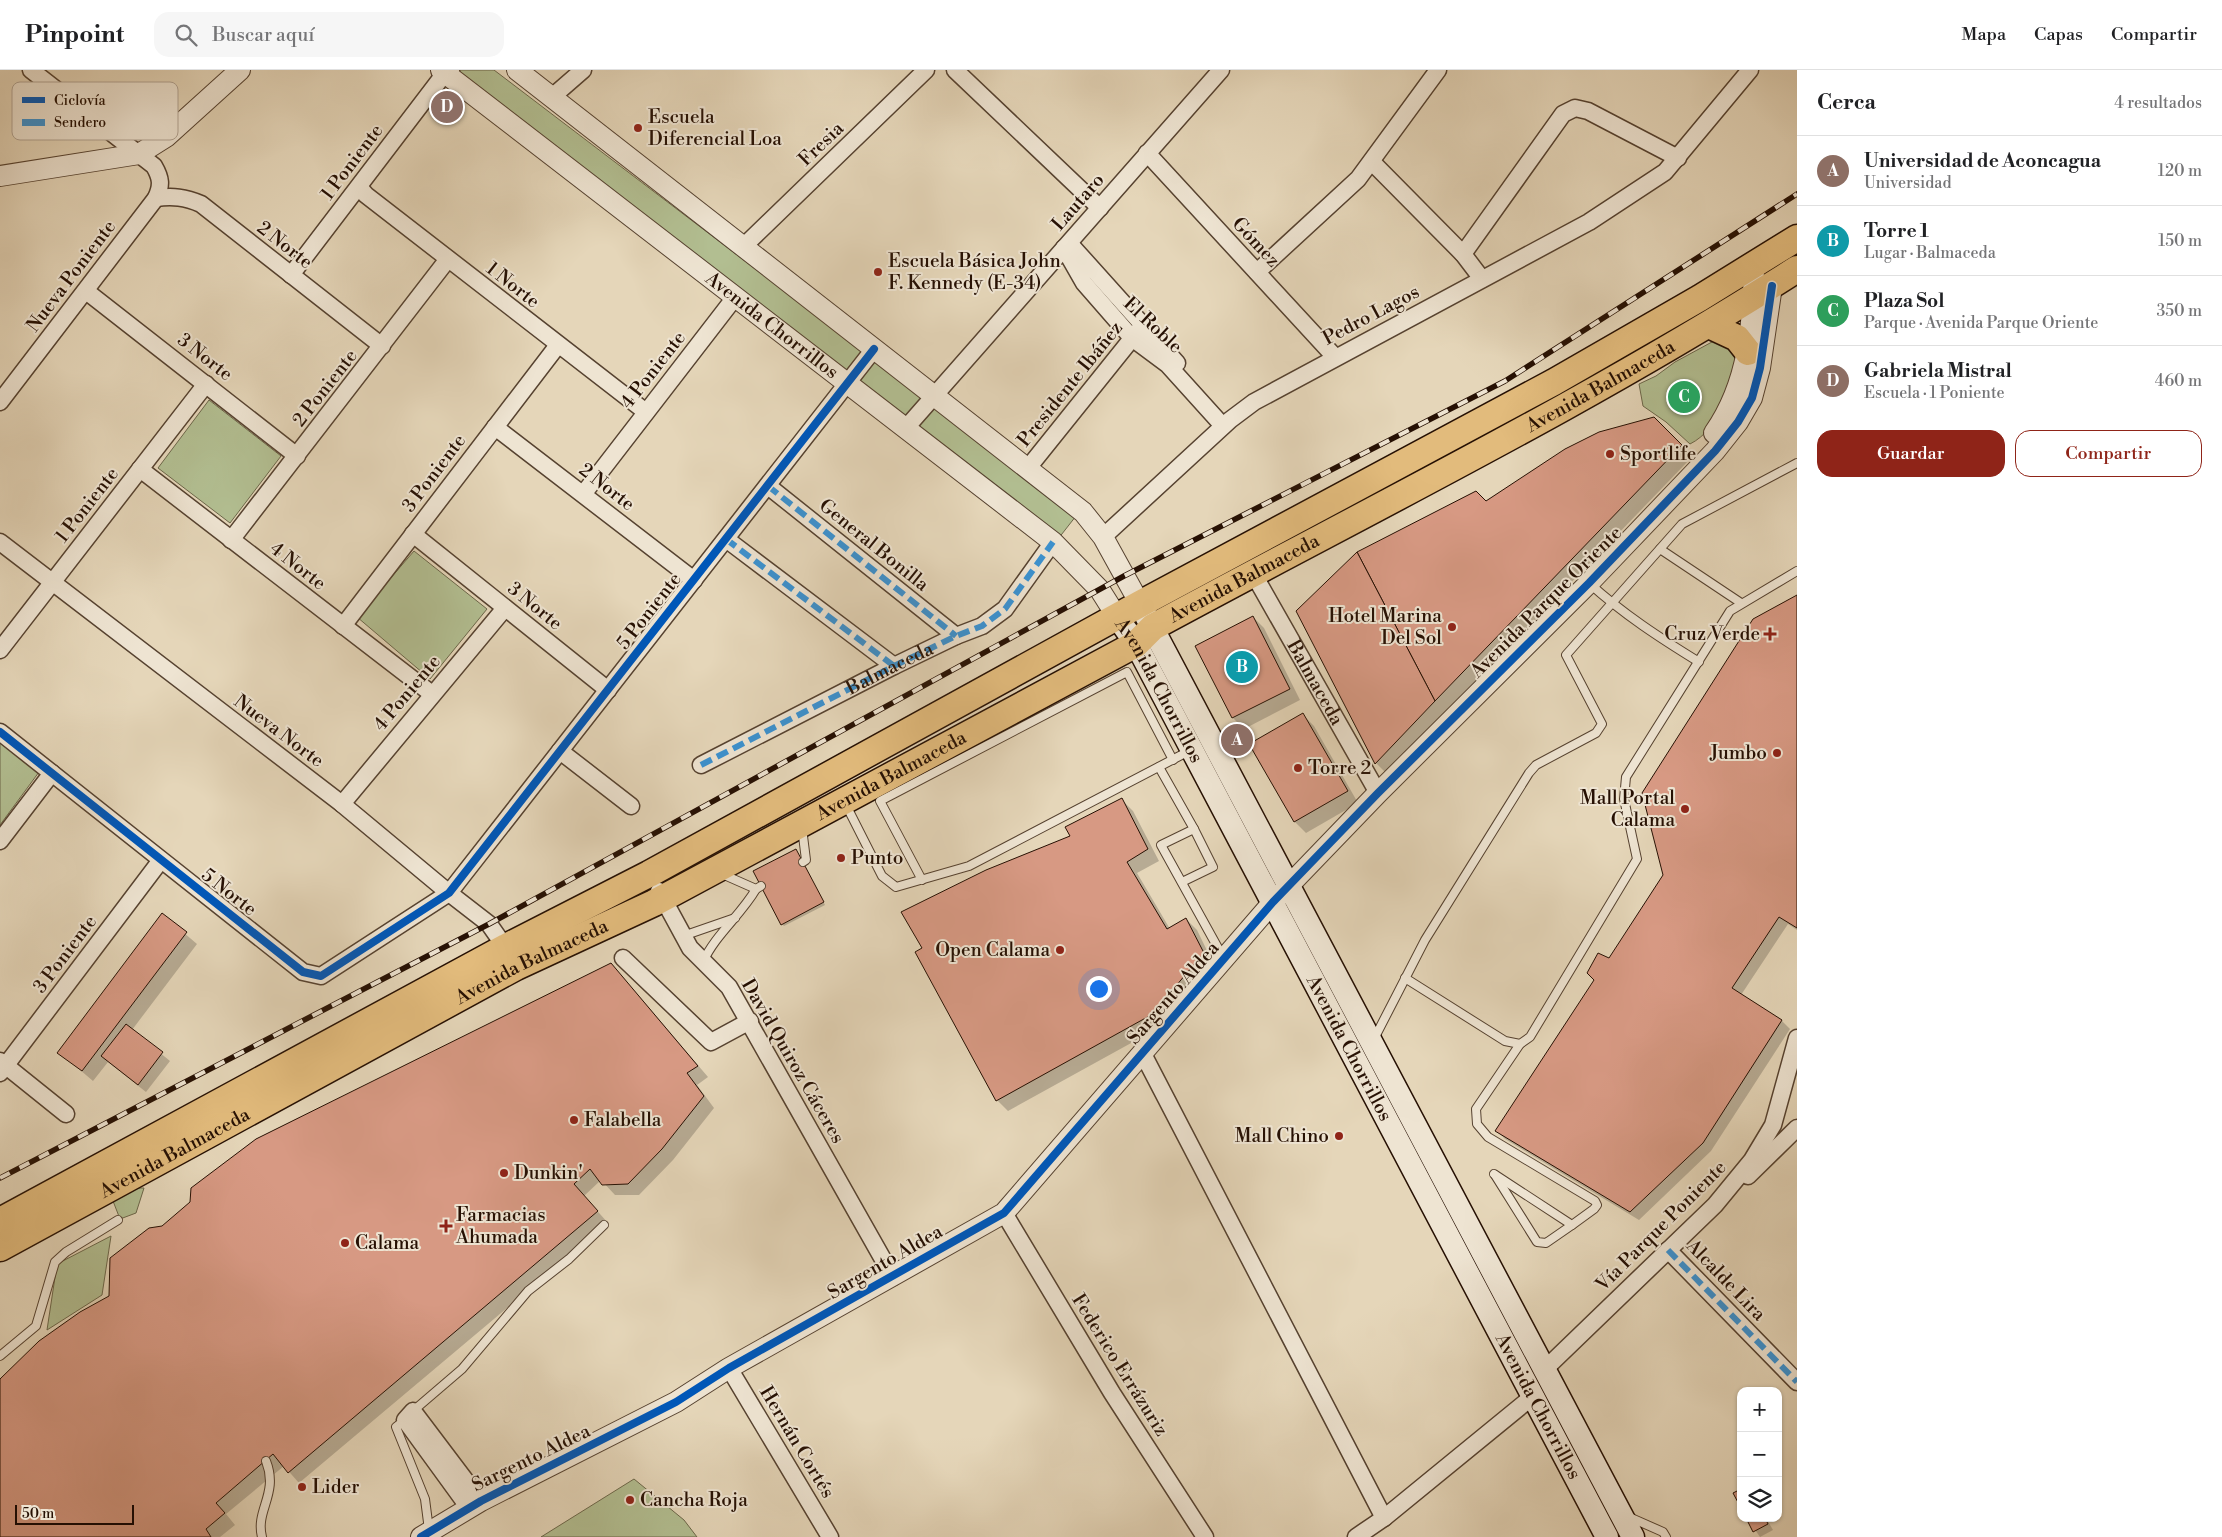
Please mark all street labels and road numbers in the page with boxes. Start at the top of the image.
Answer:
street label: Fresia [793,116,849,171]
street label: 1 Poniente [316,119,388,205]
street label: Lautaro [1047,168,1109,236]
street label: Gómez [1227,212,1285,272]
street label: Nueva Poniente [21,215,121,337]
street label: 2 Norte [252,216,318,274]
street label: 1 Norte [481,257,545,313]
street label: Avenida Chorrillos [700,266,843,384]
street label: Pedro Lagos [1319,280,1423,350]
street label: El Roble [1118,292,1188,358]
street label: Presidente Ibáñez [1012,316,1128,452]
street label: 4 Poniente [615,326,691,414]
street label: 3 Norte [172,328,238,386]
street label: Avenida Balmaceda [1521,334,1680,438]
street label: 2 Poniente [287,344,363,432]
street label: 3 Poniente [397,429,471,517]
street label: 2 Norte [574,458,640,516]
street label: 1 Poniente [50,462,124,548]
street label: General Bonilla [814,493,934,597]
street label: Avenida Parque Oriente [1464,521,1627,684]
street label: Avenida Balmaceda [1164,528,1324,629]
street label: 4 Norte [265,537,331,595]
street label: 5 Poniente [611,568,687,654]
street label: 3 Norte [503,577,567,635]
street label: Avenida Chorrillos [1109,613,1209,767]
street label: Balmaceda [1281,635,1349,730]
street label: Balmaceda [841,637,938,701]
street label: 4 Poniente [368,650,446,736]
street label: Nueva Norte [229,689,329,773]
street label: Avenida Balmaceda [811,725,971,826]
street label: 5 Norte [196,863,262,921]
street label: 3 Poniente [28,910,102,998]
street label: Avenida Balmaceda [450,914,612,1010]
street label: Sargento Aldea [1122,936,1225,1049]
street label: Avenida Chorrillos [1300,970,1398,1125]
street label: David Quiroz Cáceres [736,974,850,1148]
street label: Avenida Balmaceda [95,1102,254,1204]
street label: Vía Parque Poniente [1590,1156,1731,1297]
street label: Sargento Aldea [823,1219,947,1305]
street label: Alcalde Lira [1680,1233,1771,1326]
street label: Federico Errázuriz [1066,1289,1174,1441]
street label: Avenida Chorrillos [1489,1328,1586,1484]
street label: Hernán Cortés [754,1382,840,1502]
street label: Sargento Aldea [468,1419,595,1497]

